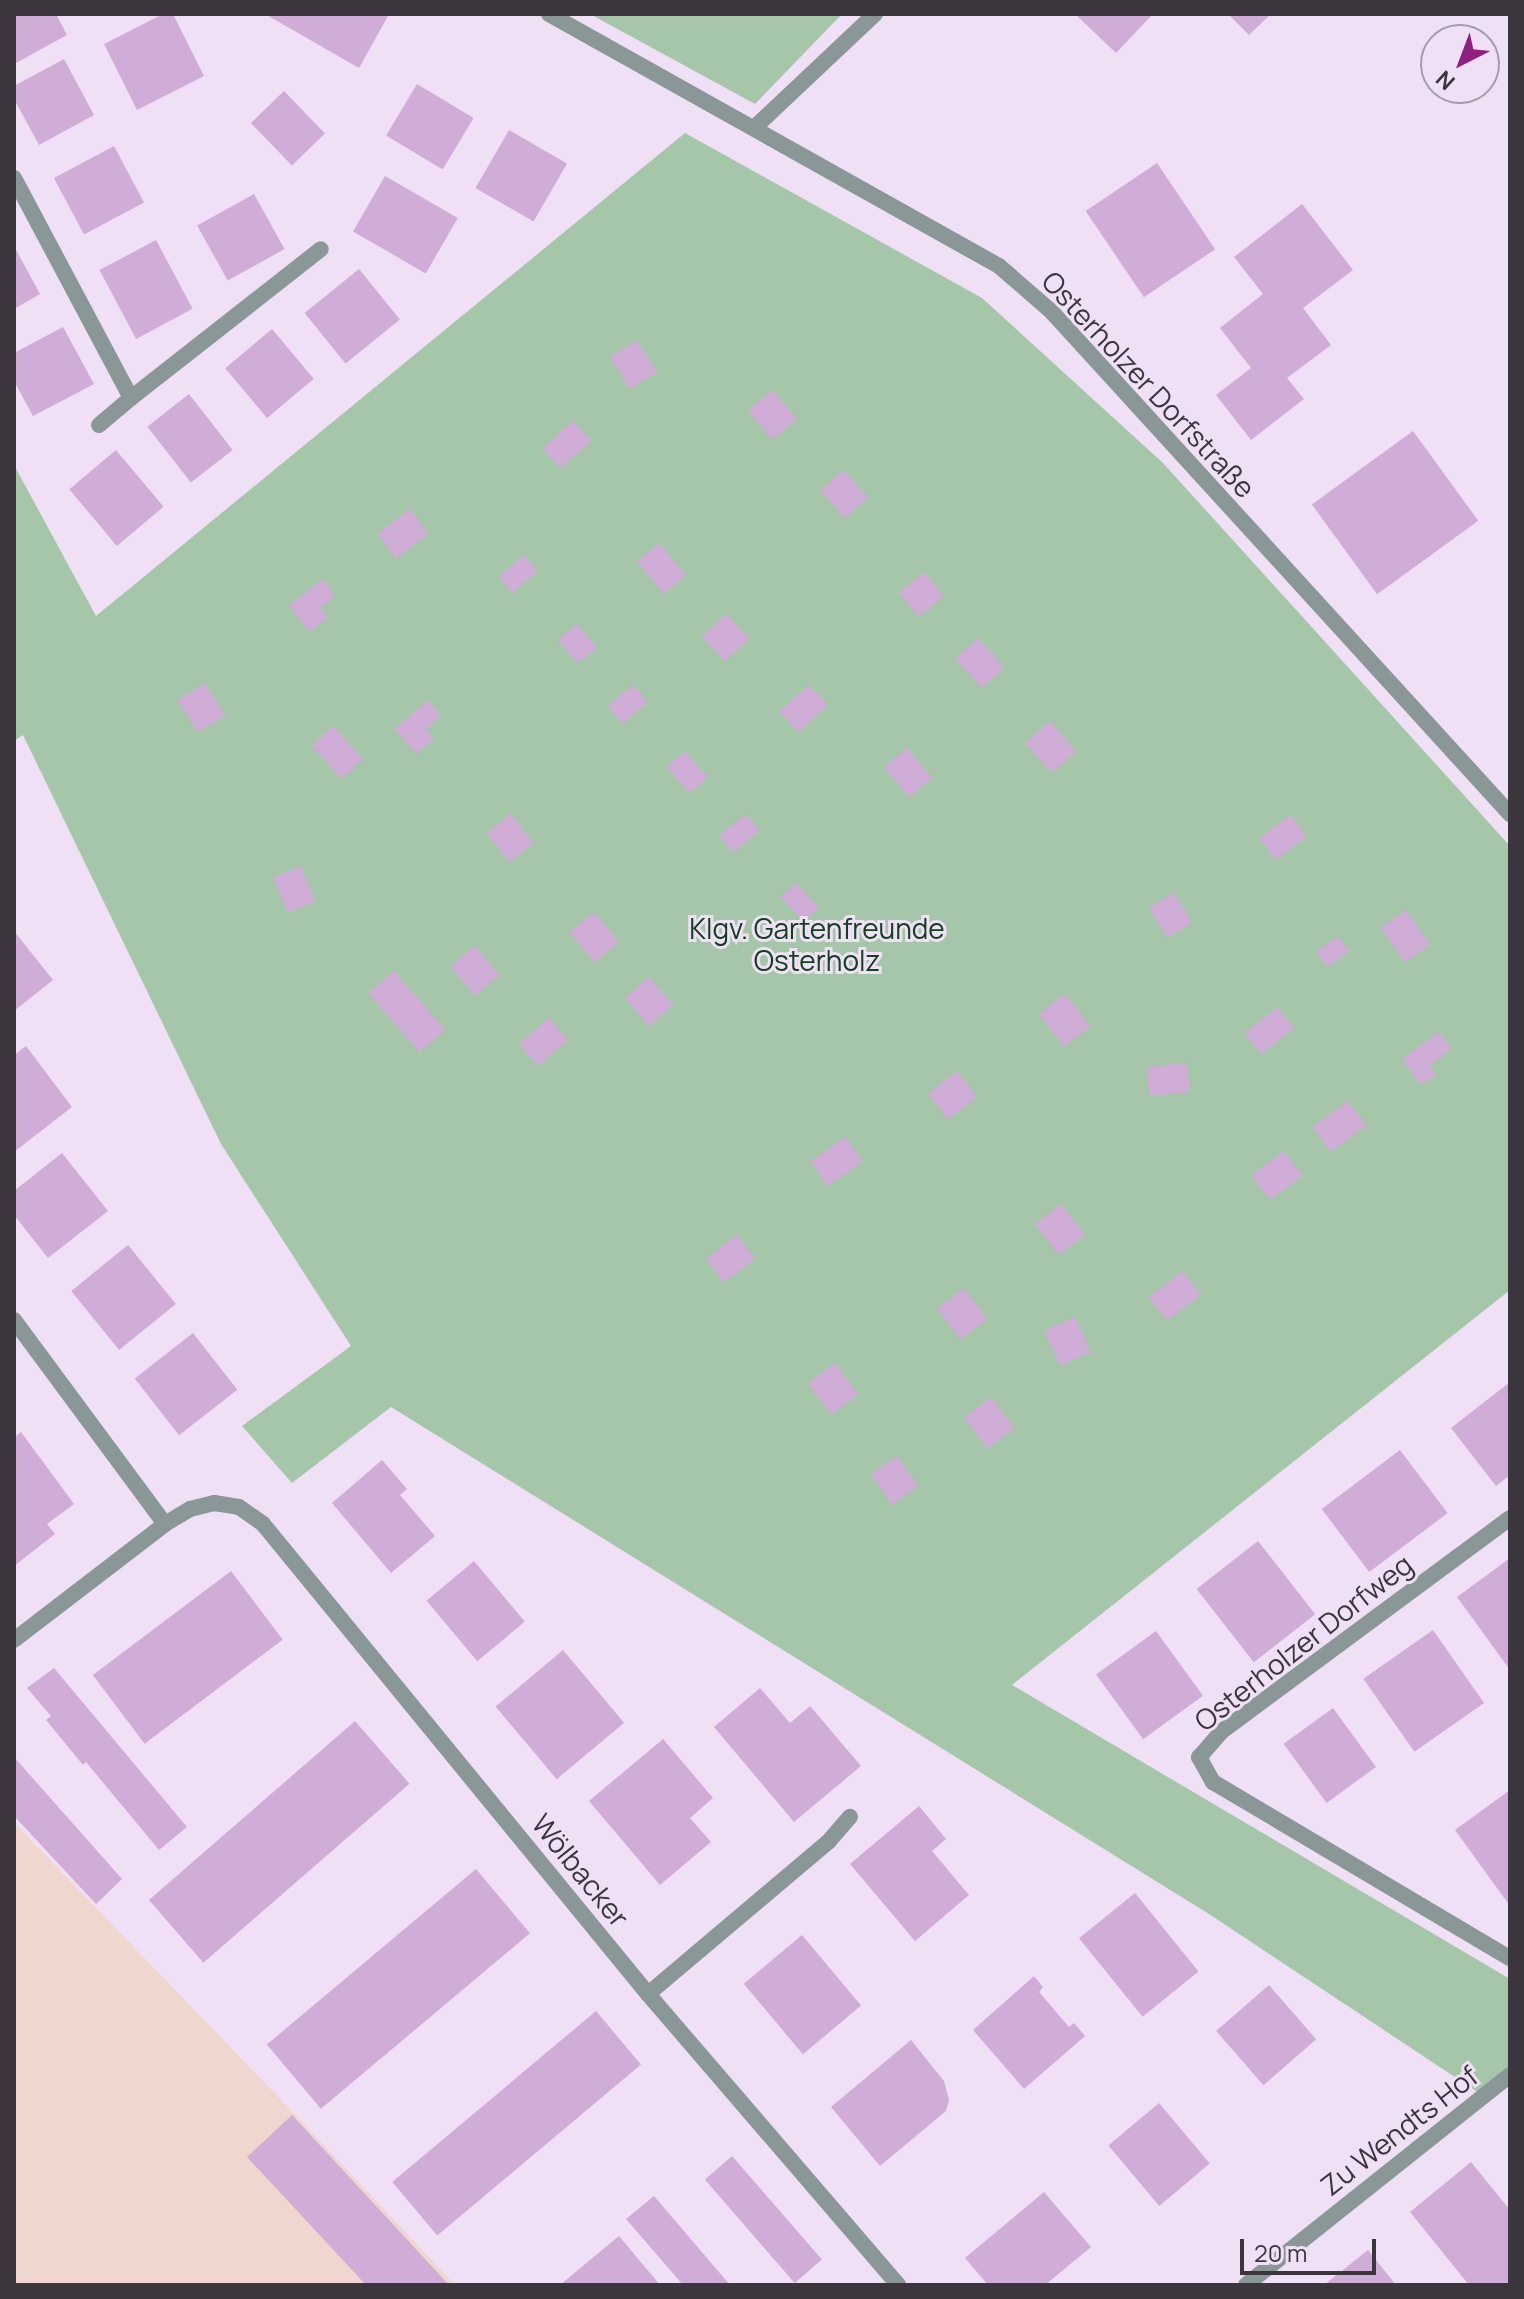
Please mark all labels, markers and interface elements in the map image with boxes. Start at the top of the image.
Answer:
north arrow [1420,24,1500,104]
text: N [1429,64,1461,97]
street label: Osterholzer Dorfstraße [1035,264,1263,504]
park label: Klgv. Gartenfreunde Osterholz [689,911,945,977]
street label: Osterholzer Dorfweg [1188,1547,1418,1737]
street label: Wölbacker [525,1807,637,1933]
street label: Zu Wendts Hof [1314,2058,1484,2202]
scale bar [1244,2223,1380,2273]
text: 20 m [1254,2236,1307,2269]

